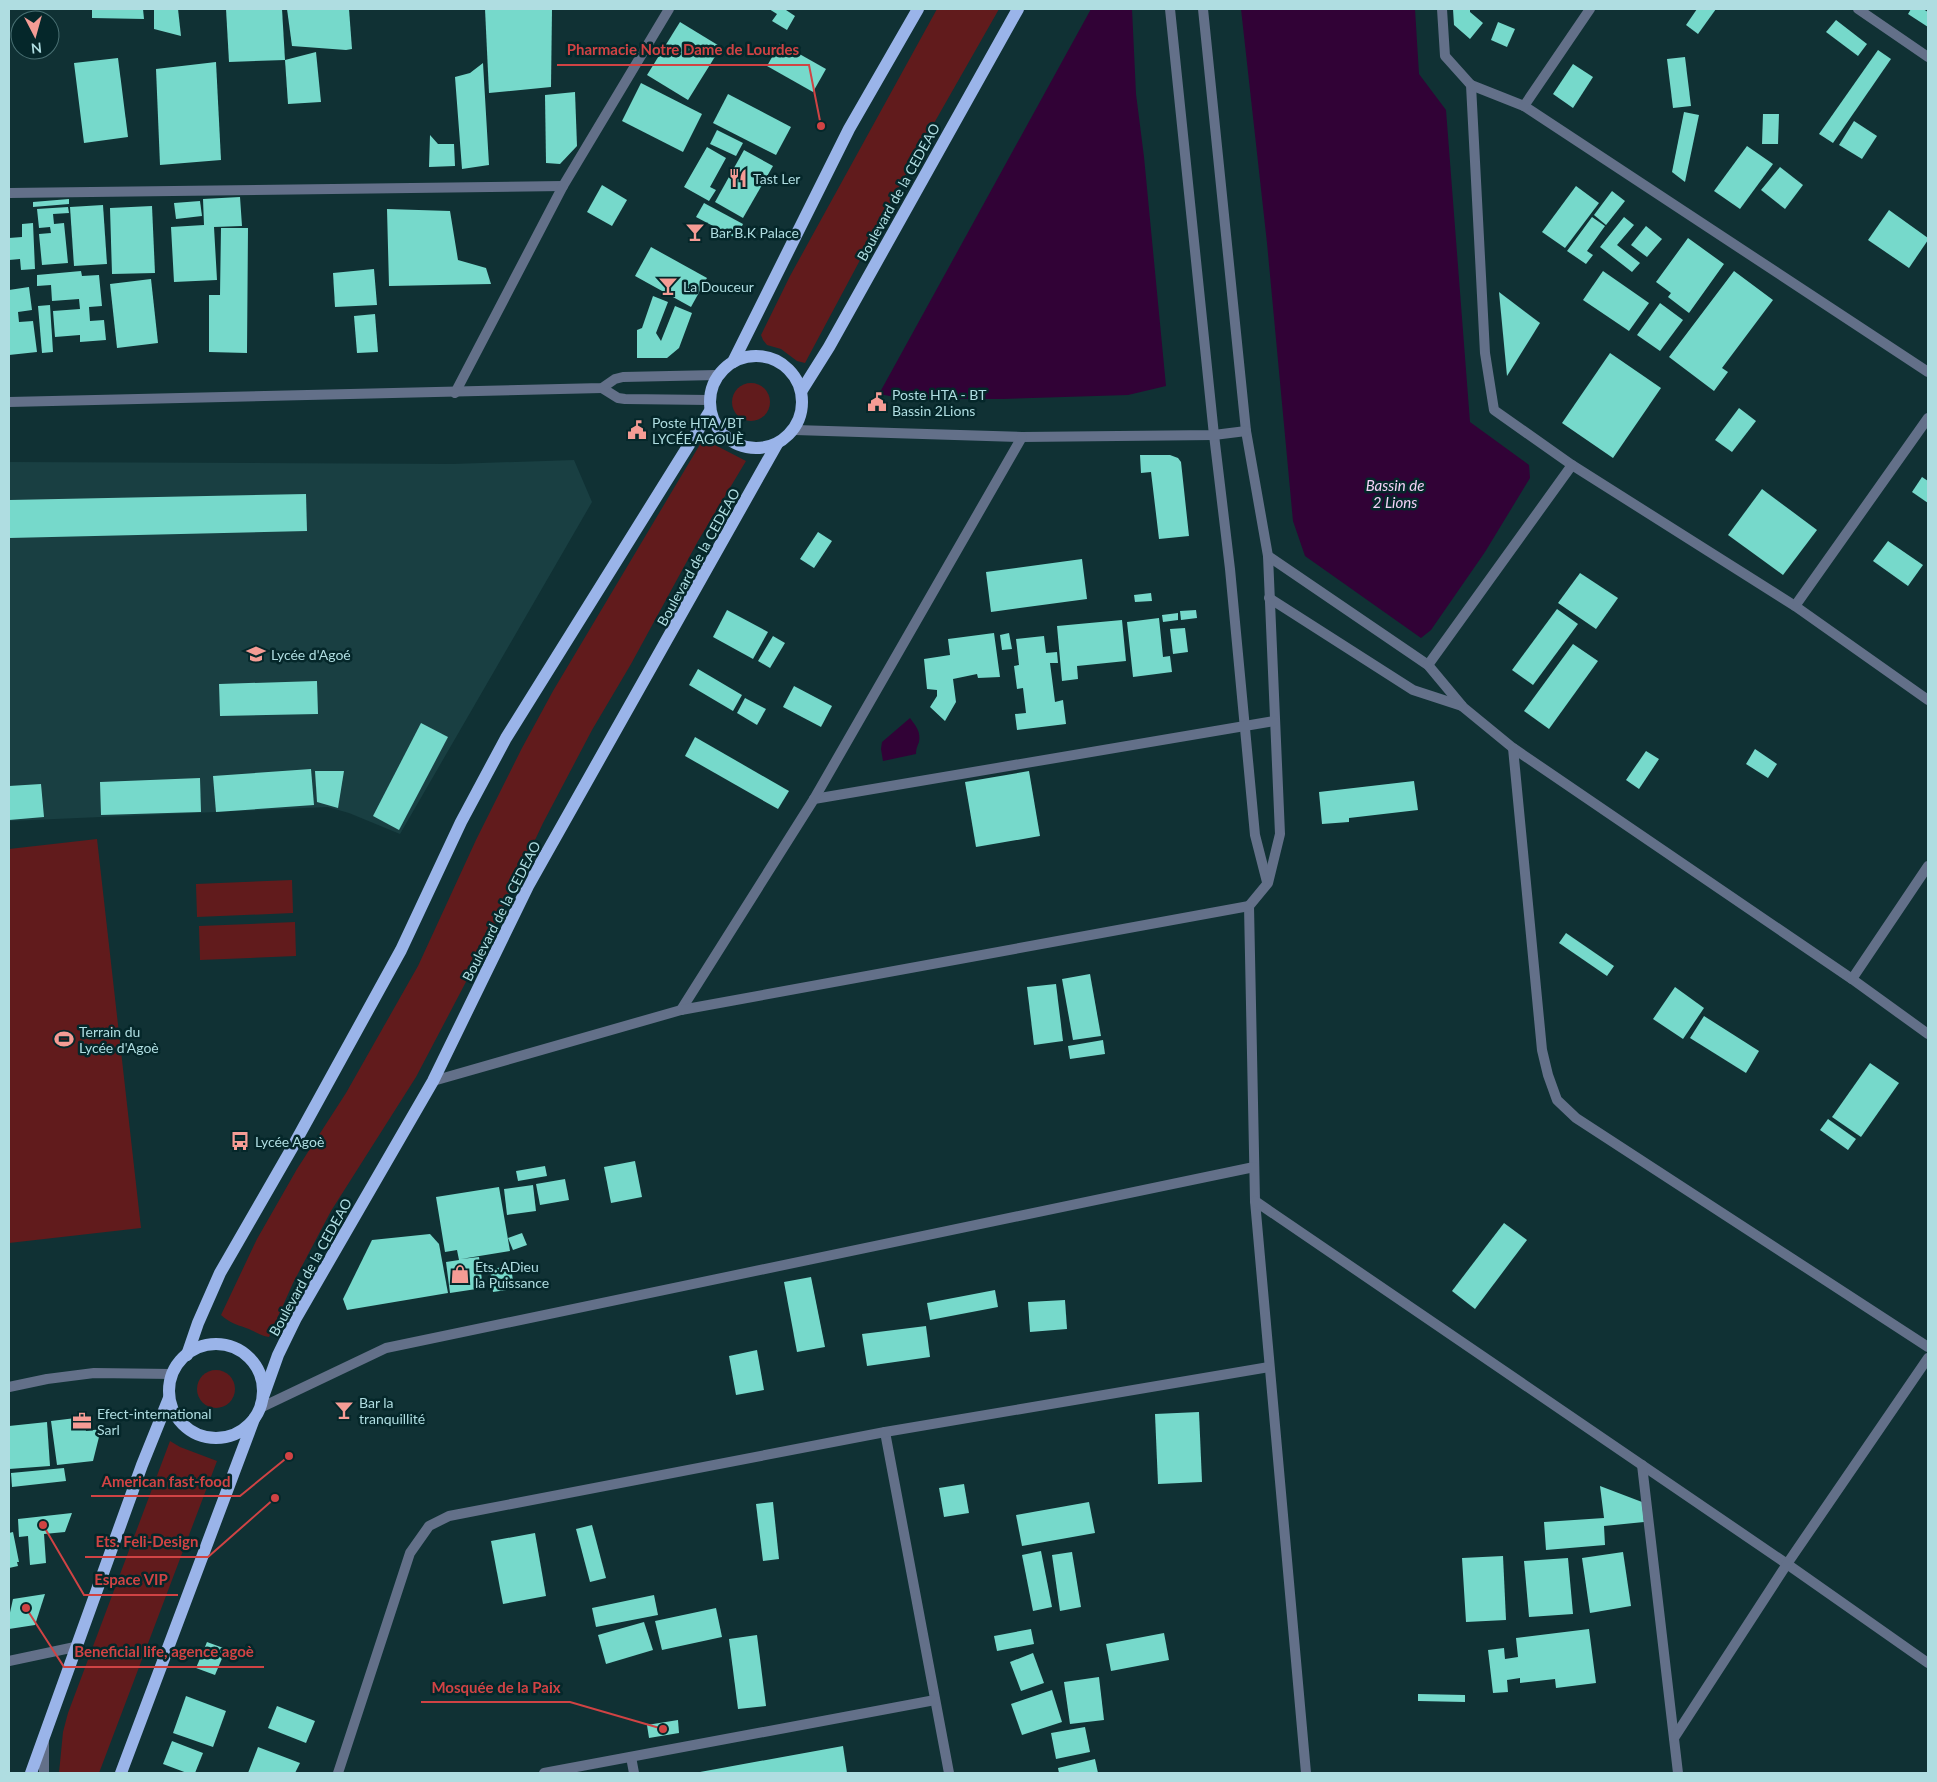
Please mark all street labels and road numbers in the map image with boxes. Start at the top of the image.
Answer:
street label: Boulevard de la CEDEAO [853,120,943,264]
street label: Boulevard de la CEDEAO [653,485,743,629]
street label: Boulevard de la CEDEAO [458,838,544,984]
street label: Boulevard de la CEDEAO [265,1195,355,1339]

